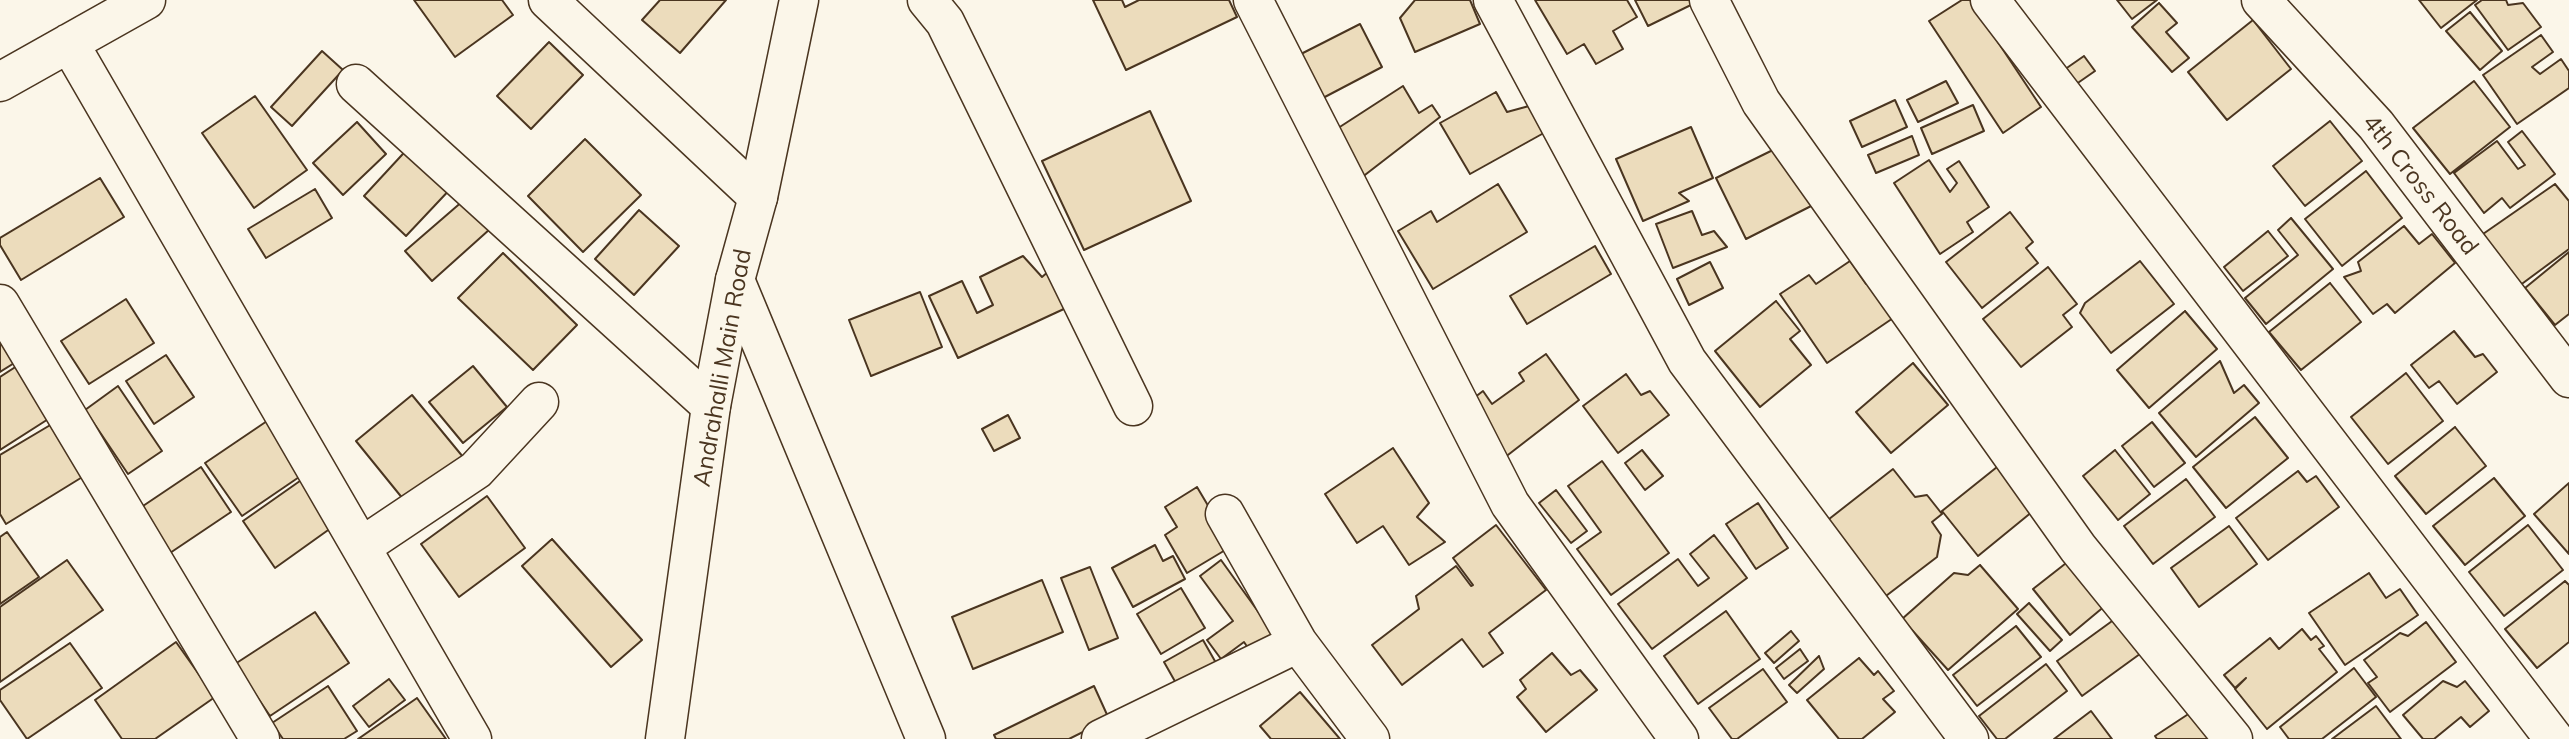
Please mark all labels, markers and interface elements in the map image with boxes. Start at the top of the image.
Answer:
street label: 4th Cross Road [2356,109,2484,261]
street label: Andrahalli Main Road [688,247,758,489]

